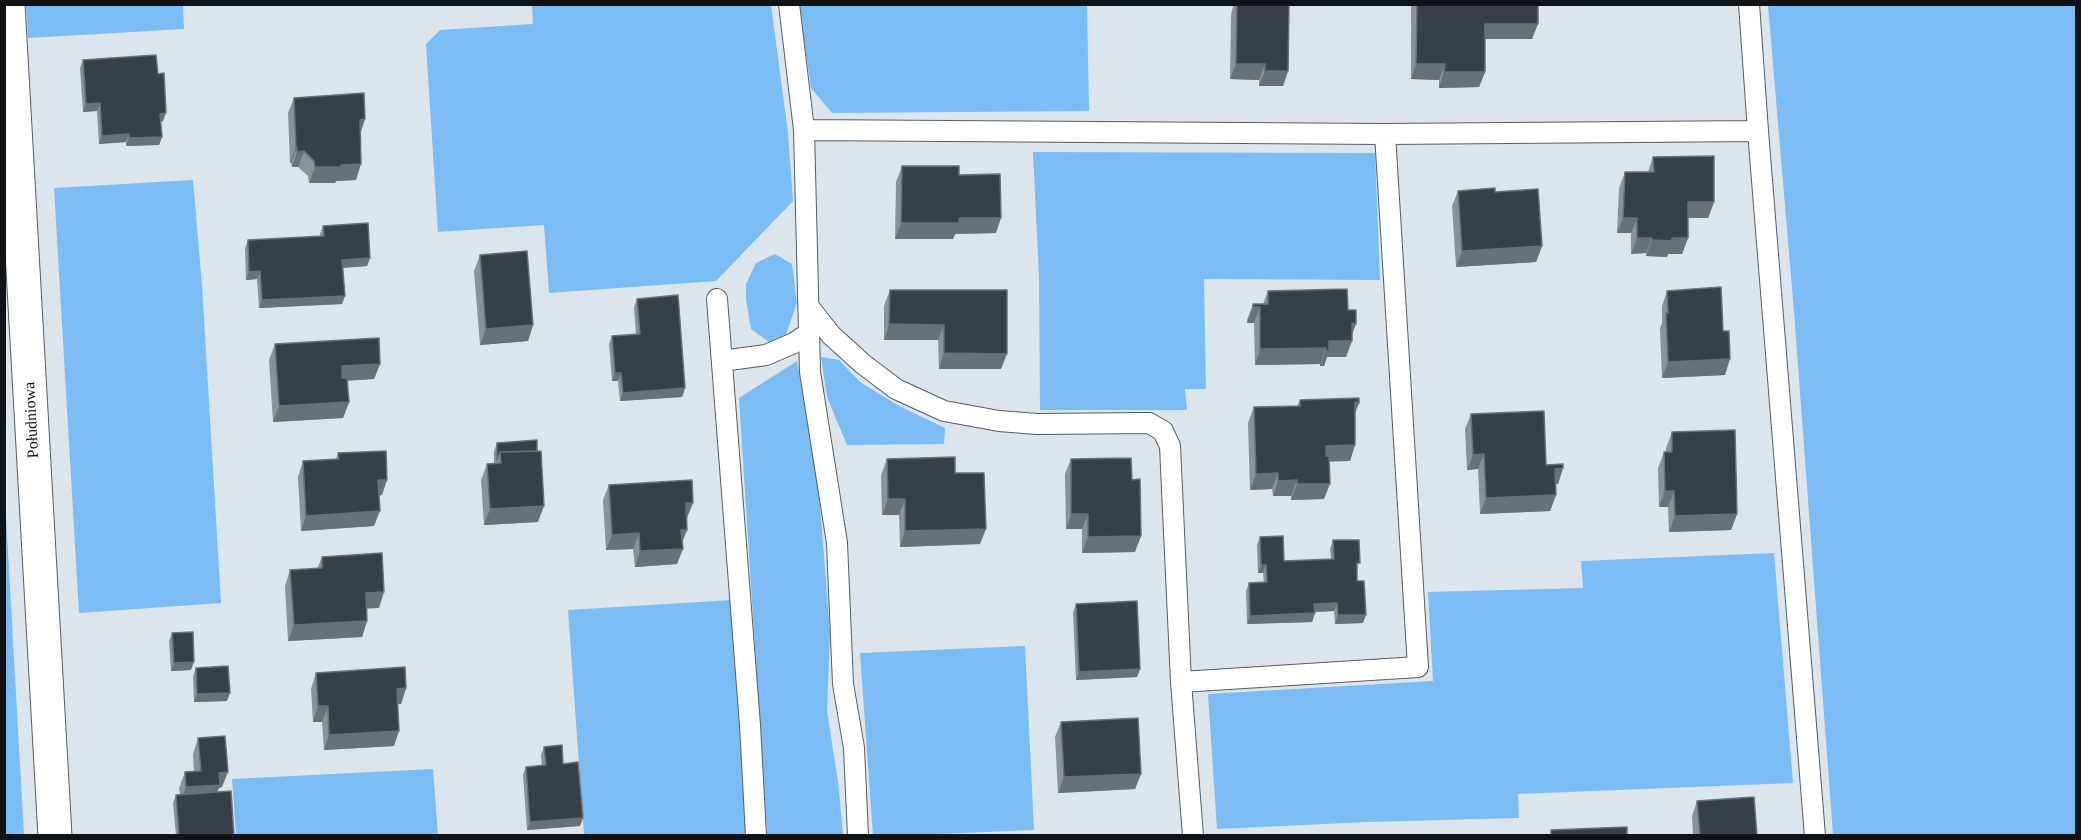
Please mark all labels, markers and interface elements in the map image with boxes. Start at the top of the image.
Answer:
street label: Południowa [20,381,44,459]

